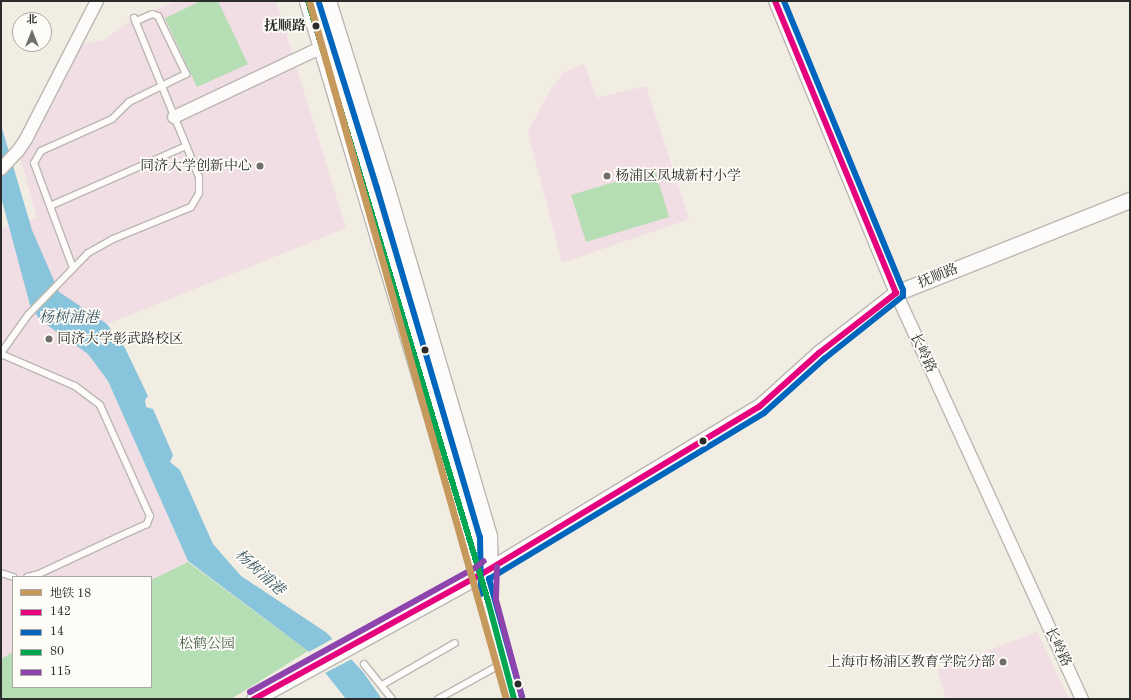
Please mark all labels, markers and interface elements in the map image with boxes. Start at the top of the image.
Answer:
north arrow [12,12,52,52]
text: 北 [27,15,38,26]
place label: 抚顺路 [264,18,306,34]
marker: 抚顺路 [309,19,323,33]
place label: 同济大学创新中心 [140,158,252,174]
marker: 同济大学创新中心 [255,161,265,171]
place label: 杨浦区凤城新村小学 [615,168,741,184]
marker: 杨浦区凤城新村小学 [602,171,612,181]
street label: 抚顺路 [915,260,961,292]
water label: 杨树浦港 [39,310,99,328]
street label: 长岭路 [907,330,939,376]
place label: 同济大学彰武路校区 [57,331,183,347]
marker: 同济大学彰武路校区 [44,334,54,344]
unlabelled marker [420,345,430,355]
unlabelled marker [698,436,708,446]
water label: 杨树浦港 [231,546,287,600]
legend [12,576,152,688]
text: 地铁 18 [50,588,91,600]
text: 142 [50,606,71,618]
street label: 长岭路 [1042,624,1074,670]
text: 14 [50,626,64,638]
park label: 松鹤公园 [179,636,235,652]
text: 80 [50,646,64,658]
place label: 上海市杨浦区教育学院分部 [827,654,995,670]
marker: 上海市杨浦区教育学院分部 [998,657,1008,667]
text: 115 [50,666,71,678]
unlabelled marker [513,679,523,689]

